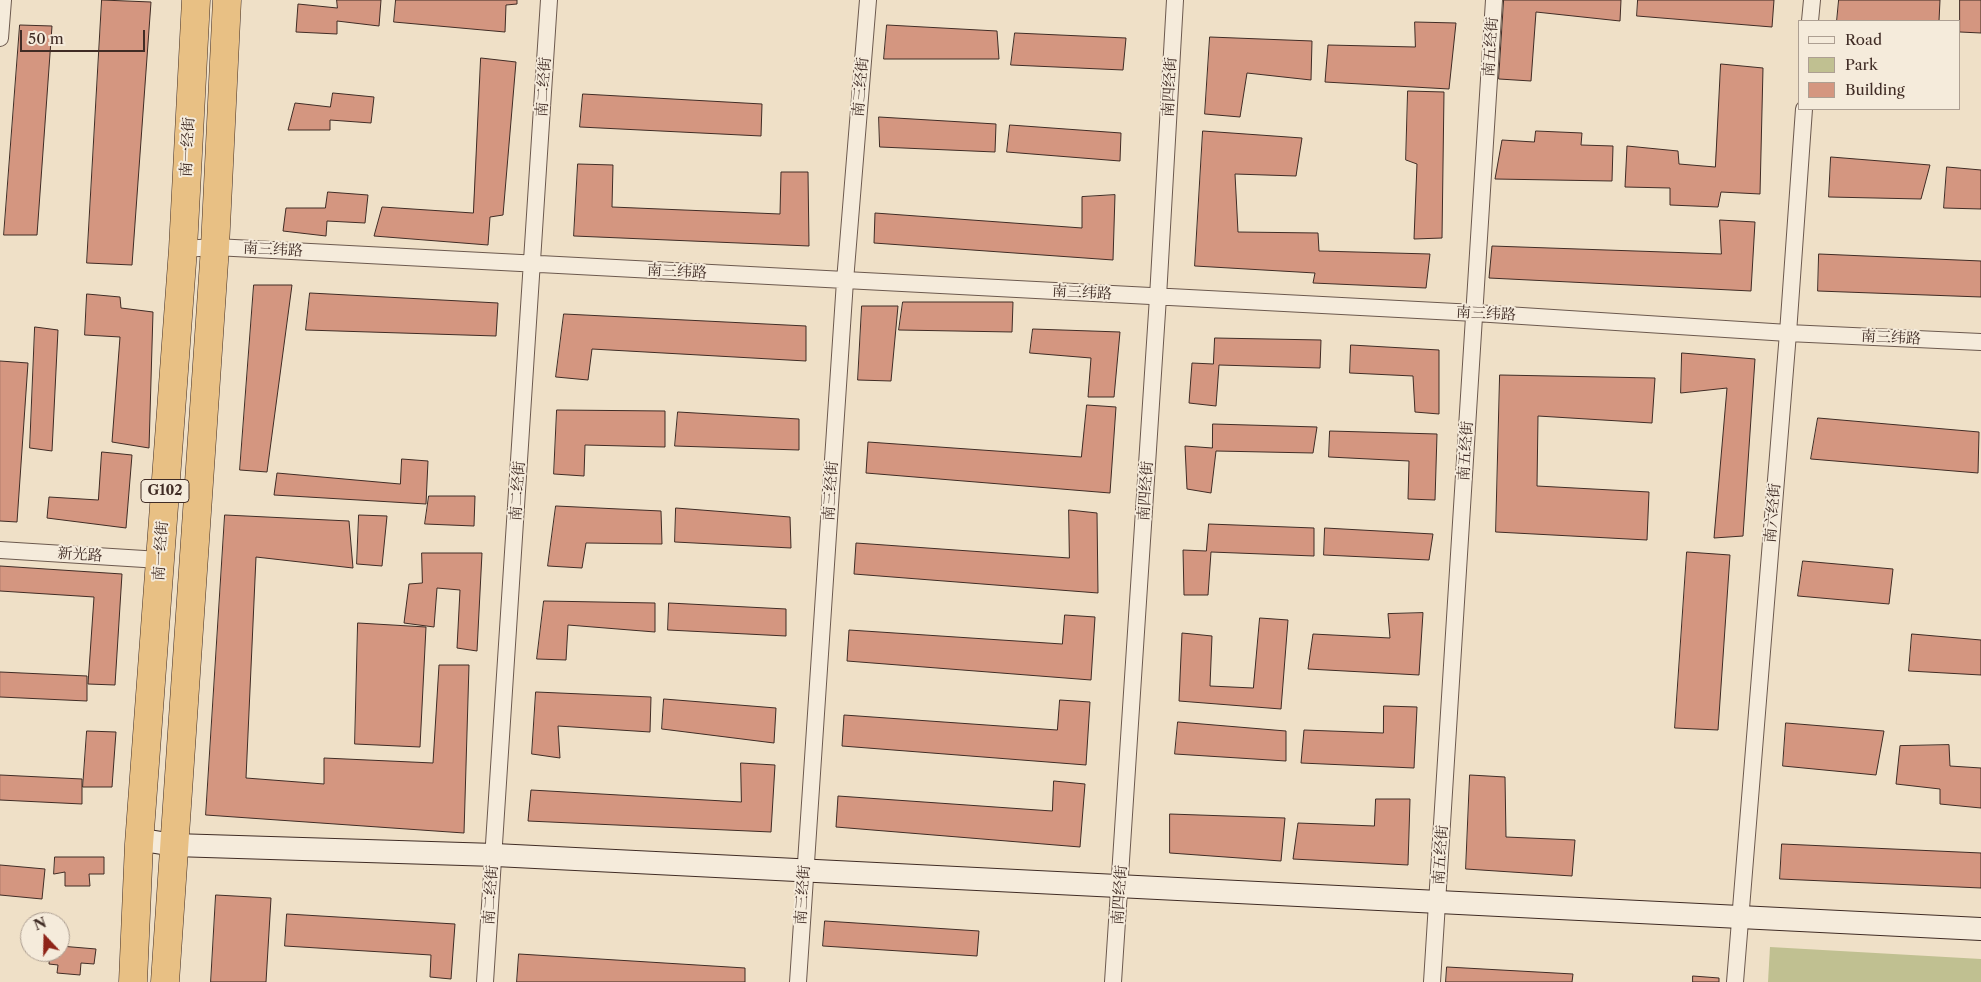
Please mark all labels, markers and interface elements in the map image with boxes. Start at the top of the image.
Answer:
street label: 南五经街 [1480,16,1502,78]
scale bar [22,20,148,52]
legend [1798,20,1961,110]
text: 50 m [28,29,64,48]
text: Road [1845,30,1882,49]
text: Park [1845,55,1878,74]
street label: 南二经街 [533,56,555,118]
street label: 南三经街 [849,56,873,118]
street label: 南四经街 [1159,57,1181,117]
text: Building [1845,80,1905,99]
street label: 南一经街 [177,117,199,177]
street label: 南三纬路 [243,239,303,261]
street label: 南三纬路 [647,261,707,283]
street label: 南三纬路 [1052,282,1112,304]
street label: 南三纬路 [1456,303,1516,325]
street label: 南三纬路 [1861,327,1921,349]
street label: 南五经街 [1455,420,1477,482]
street label: 南二经街 [507,460,529,522]
street label: 南三经街 [820,460,842,522]
street label: 南四经街 [1135,460,1157,522]
road number: G102 [141,480,189,502]
street label: 南六经街 [1761,482,1785,544]
street label: 南一经街 [150,520,172,582]
street label: 新光路 [57,544,103,566]
street label: 南五经街 [1430,824,1452,886]
street label: 南二经街 [480,864,502,926]
street label: 南三经街 [792,864,814,926]
street label: 南四经街 [1109,864,1131,926]
north arrow [20,912,70,962]
text: N [31,913,49,935]

